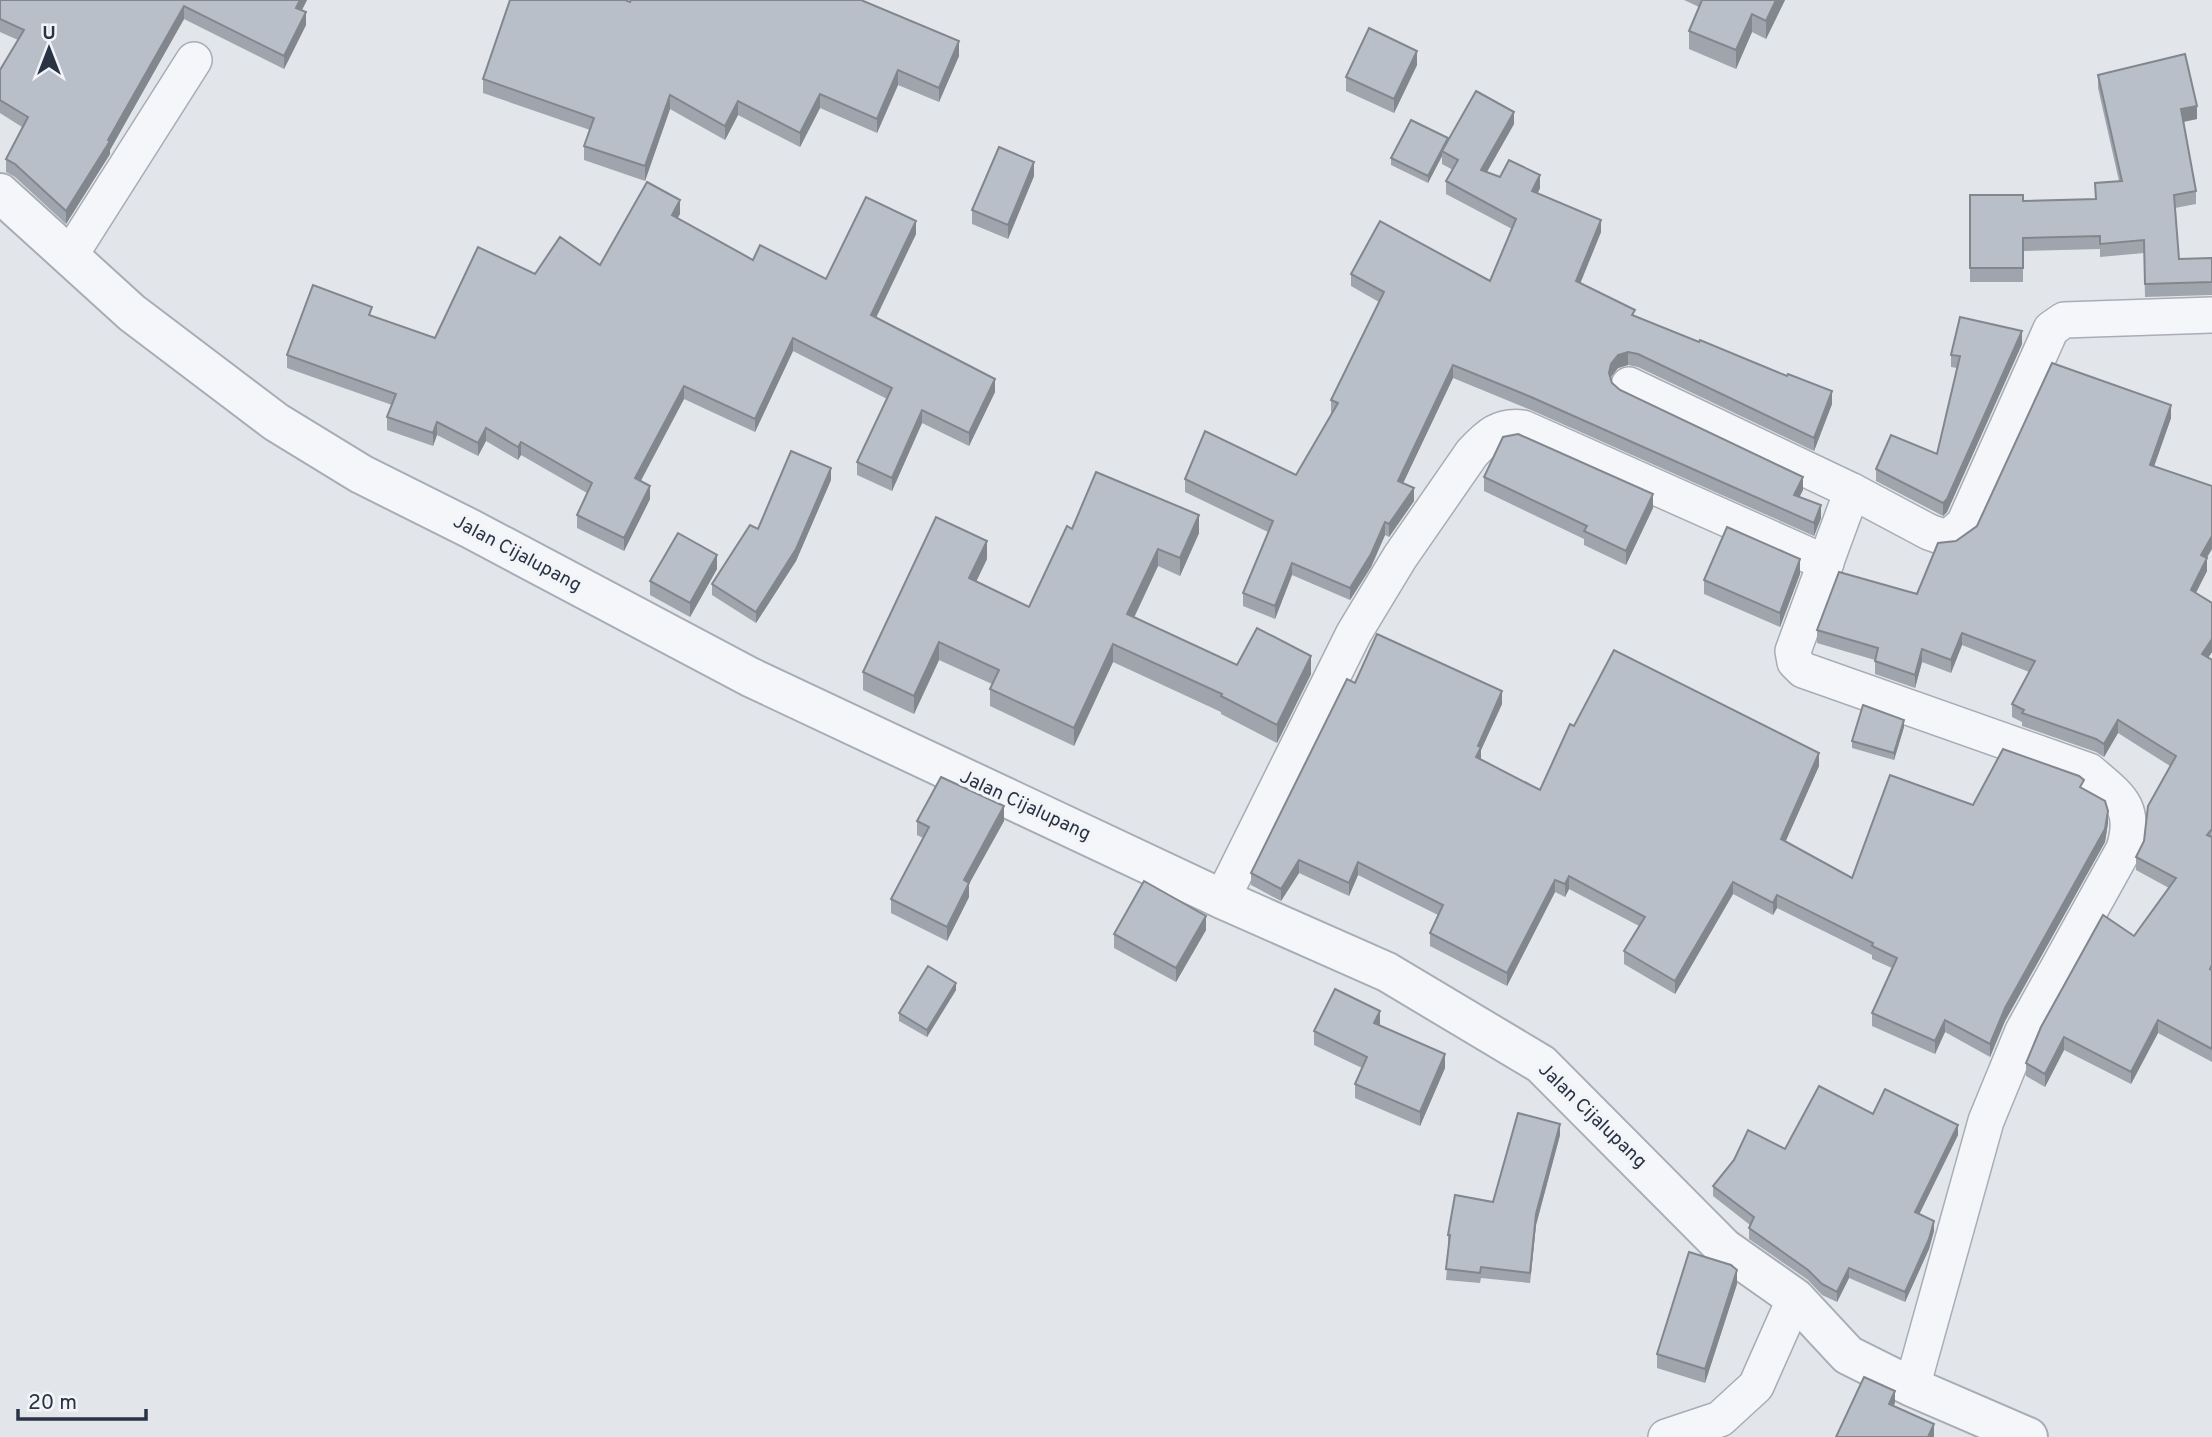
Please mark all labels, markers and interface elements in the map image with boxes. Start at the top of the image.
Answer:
north arrow [14,14,84,84]
text: U [42,22,56,46]
street label: Jalan Cijalupang [449,510,585,598]
street label: Jalan Cijalupang [956,765,1094,847]
street label: Jalan Cijalupang [1533,1058,1651,1174]
scale bar [18,1378,145,1422]
text: 20 m [28,1390,77,1417]

